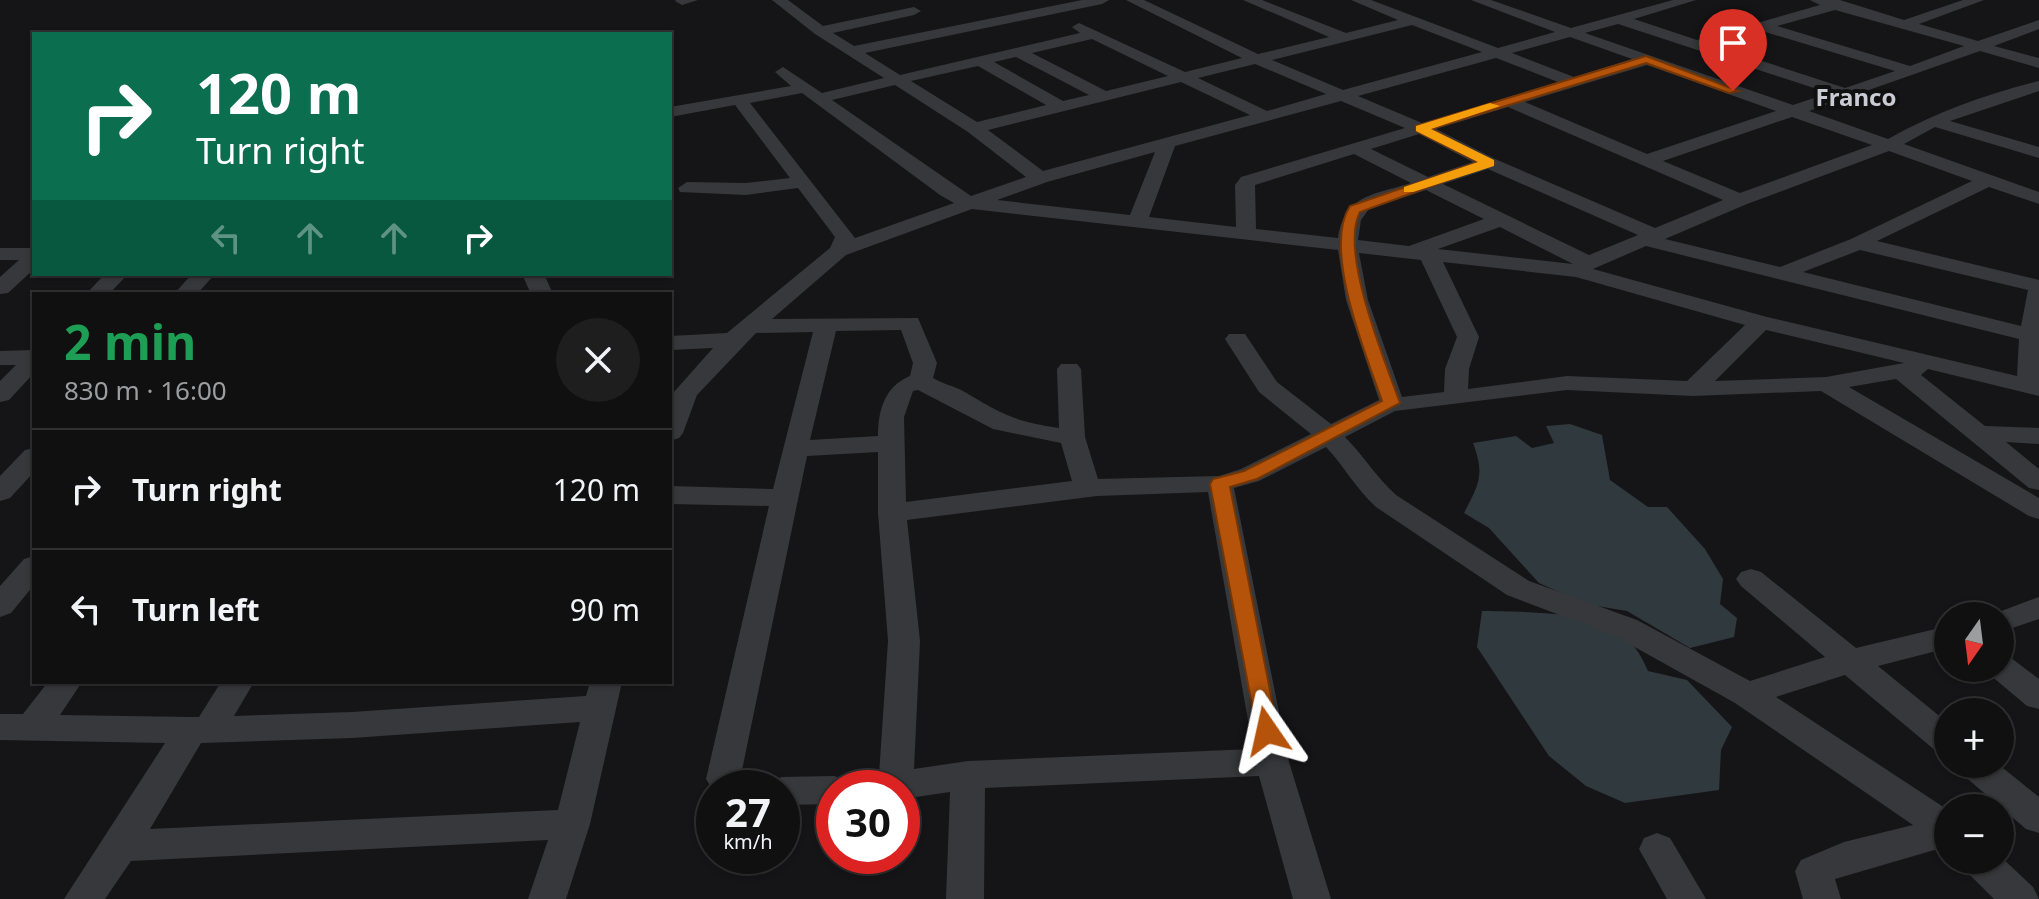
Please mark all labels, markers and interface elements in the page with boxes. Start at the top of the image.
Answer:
pin [1699,9,1767,91]
icon: arrive [1711,21,1755,65]
text: 120 m [196,54,361,130]
icon: right [64,64,168,168]
district label: Franco [1816,80,1896,113]
text: Turn right [196,126,364,175]
icon: left [204,216,248,260]
icon: ahead [288,216,332,260]
icon: ahead [372,216,416,260]
icon: right [456,216,500,260]
text: 2 min [64,309,196,374]
button: close [556,318,640,402]
text: 830 m · 16:00 [64,372,227,408]
icon: right [64,467,108,511]
text: Turn right [132,469,282,510]
text: 120 m [553,469,640,510]
icon: left [64,587,108,631]
text: Turn left [132,589,260,630]
text: 90 m [570,589,640,630]
north arrow [1934,602,2014,682]
map controls [1934,602,2014,874]
position arrow [1225,689,1309,773]
button: + [1934,698,2014,778]
speed limit sign: 30 [816,770,920,874]
text: 27 [725,784,771,839]
button: − [1934,794,2014,874]
text: km/h [723,828,773,855]

